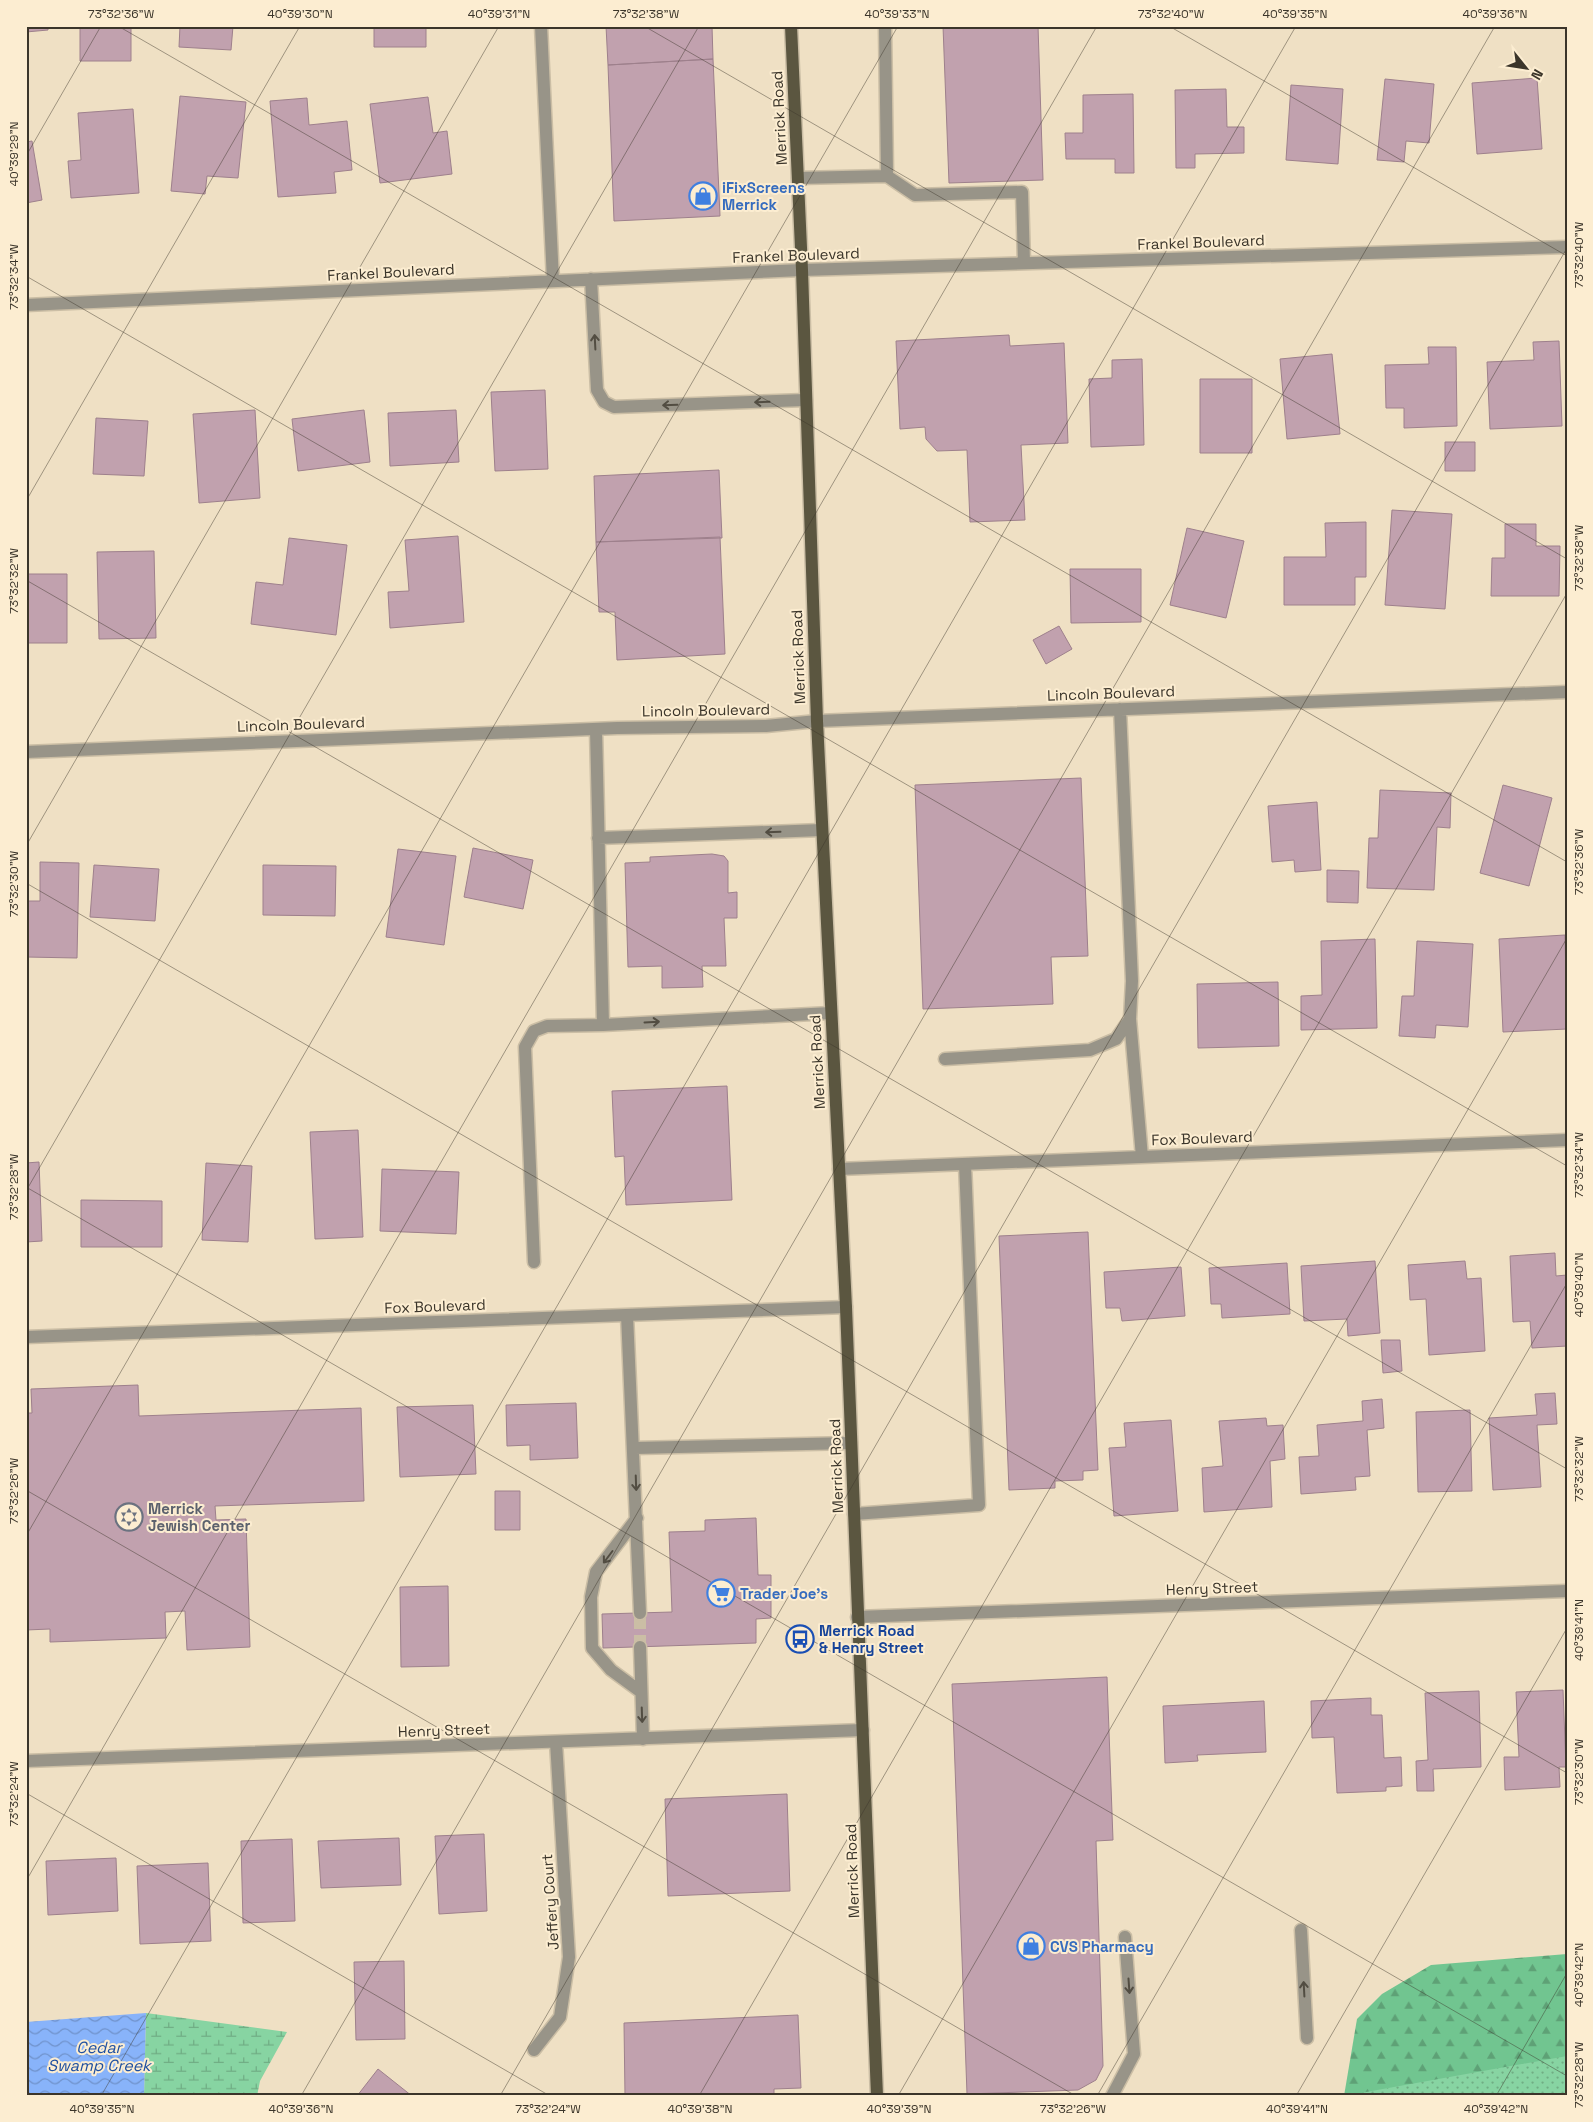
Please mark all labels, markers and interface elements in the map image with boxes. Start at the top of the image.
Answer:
text: 73°32'36"W [88,6,155,22]
text: 40°39'30"N [267,6,333,22]
text: 40°39'31"N [468,6,530,22]
text: 73°32'38"W [613,6,680,22]
text: 40°39'33"N [865,6,929,22]
text: 73°32'40"W [1138,6,1205,22]
text: 40°39'35"N [1263,6,1327,22]
text: 40°39'36"N [1462,6,1528,22]
north arrow [1500,42,1550,92]
text: N [1527,66,1547,83]
street label: Merrick Road [767,70,791,166]
text: 40°39'29"N [6,122,22,187]
place label: iFixScreens Merrick [722,178,805,214]
shop icon: iFixScreens Merrick [688,181,718,211]
text: 73°32'40"W [1571,221,1587,288]
street label: Frankel Boulevard [1137,230,1265,254]
street label: Frankel Boulevard [732,243,860,267]
text: 73°32'34"W [6,244,22,310]
street label: Frankel Boulevard [327,259,455,285]
one-way arrow [590,334,599,350]
one-way arrow [755,397,771,406]
one-way arrow [662,400,678,410]
text: 73°32'38"W [1571,524,1587,591]
text: 73°32'32"W [6,547,22,614]
street label: Merrick Road [787,609,809,705]
street label: Lincoln Boulevard [1047,681,1175,705]
street label: Lincoln Boulevard [642,699,770,721]
street label: Lincoln Boulevard [237,712,365,736]
one-way arrow [765,827,782,837]
text: 73°32'36"W [1571,828,1587,895]
text: 73°32'30"W [6,850,22,917]
street label: Merrick Road [805,1014,829,1110]
one-way arrow [644,1017,660,1027]
street label: Fox Boulevard [1151,1127,1253,1149]
text: 73°32'34"W [1571,1132,1587,1198]
text: 73°32'28"W [6,1153,22,1220]
text: 40°39'40"N [1571,1252,1587,1318]
street label: Fox Boulevard [384,1295,486,1317]
street label: Merrick Road [825,1418,847,1514]
text: 73°32'32"W [1571,1435,1587,1502]
text: 73°32'26"W [6,1457,22,1524]
one-way arrow [631,1474,641,1490]
place label: Merrick Jewish Center [148,1499,250,1535]
synagogue icon: Merrick Jewish Center [114,1502,144,1532]
one-way arrow [603,1550,613,1564]
street label: Henry Street [1165,1577,1259,1599]
supermarket icon: Trader Joe's [706,1578,736,1608]
place label: Trader Joe's [740,1584,828,1603]
text: 40°39'41"N [1571,1599,1587,1661]
place label: Merrick Road & Henry Street [819,1621,924,1657]
bus stop icon: Merrick Road & Henry Street [785,1624,815,1654]
one-way arrow [637,1707,647,1723]
street label: Henry Street [397,1719,491,1741]
text: 73°32'30"W [1571,1738,1587,1805]
text: 73°32'24"W [6,1761,22,1827]
street label: Merrick Road [841,1823,863,1919]
street label: Jeffery Court [537,1853,563,1951]
shop icon: CVS Pharmacy [1016,1931,1046,1961]
place label: CVS Pharmacy [1050,1937,1154,1956]
text: 40°39'42"N [1571,1943,1587,2007]
one-way arrow [1124,1978,1133,1994]
one-way arrow [1300,1981,1309,1997]
water label: Cedar Swamp Creek [47,2037,153,2076]
text: 73°32'28"W [1571,2041,1587,2108]
text: 40°39'35"N [70,2101,134,2117]
text: 40°39'36"N [268,2101,334,2117]
text: 73°32'24"W [515,2101,581,2117]
text: 40°39'38"N [667,2101,733,2117]
text: 40°39'39"N [866,2101,932,2117]
text: 73°32'26"W [1040,2101,1107,2117]
text: 40°39'41"N [1266,2101,1328,2117]
text: 40°39'42"N [1464,2101,1528,2117]

